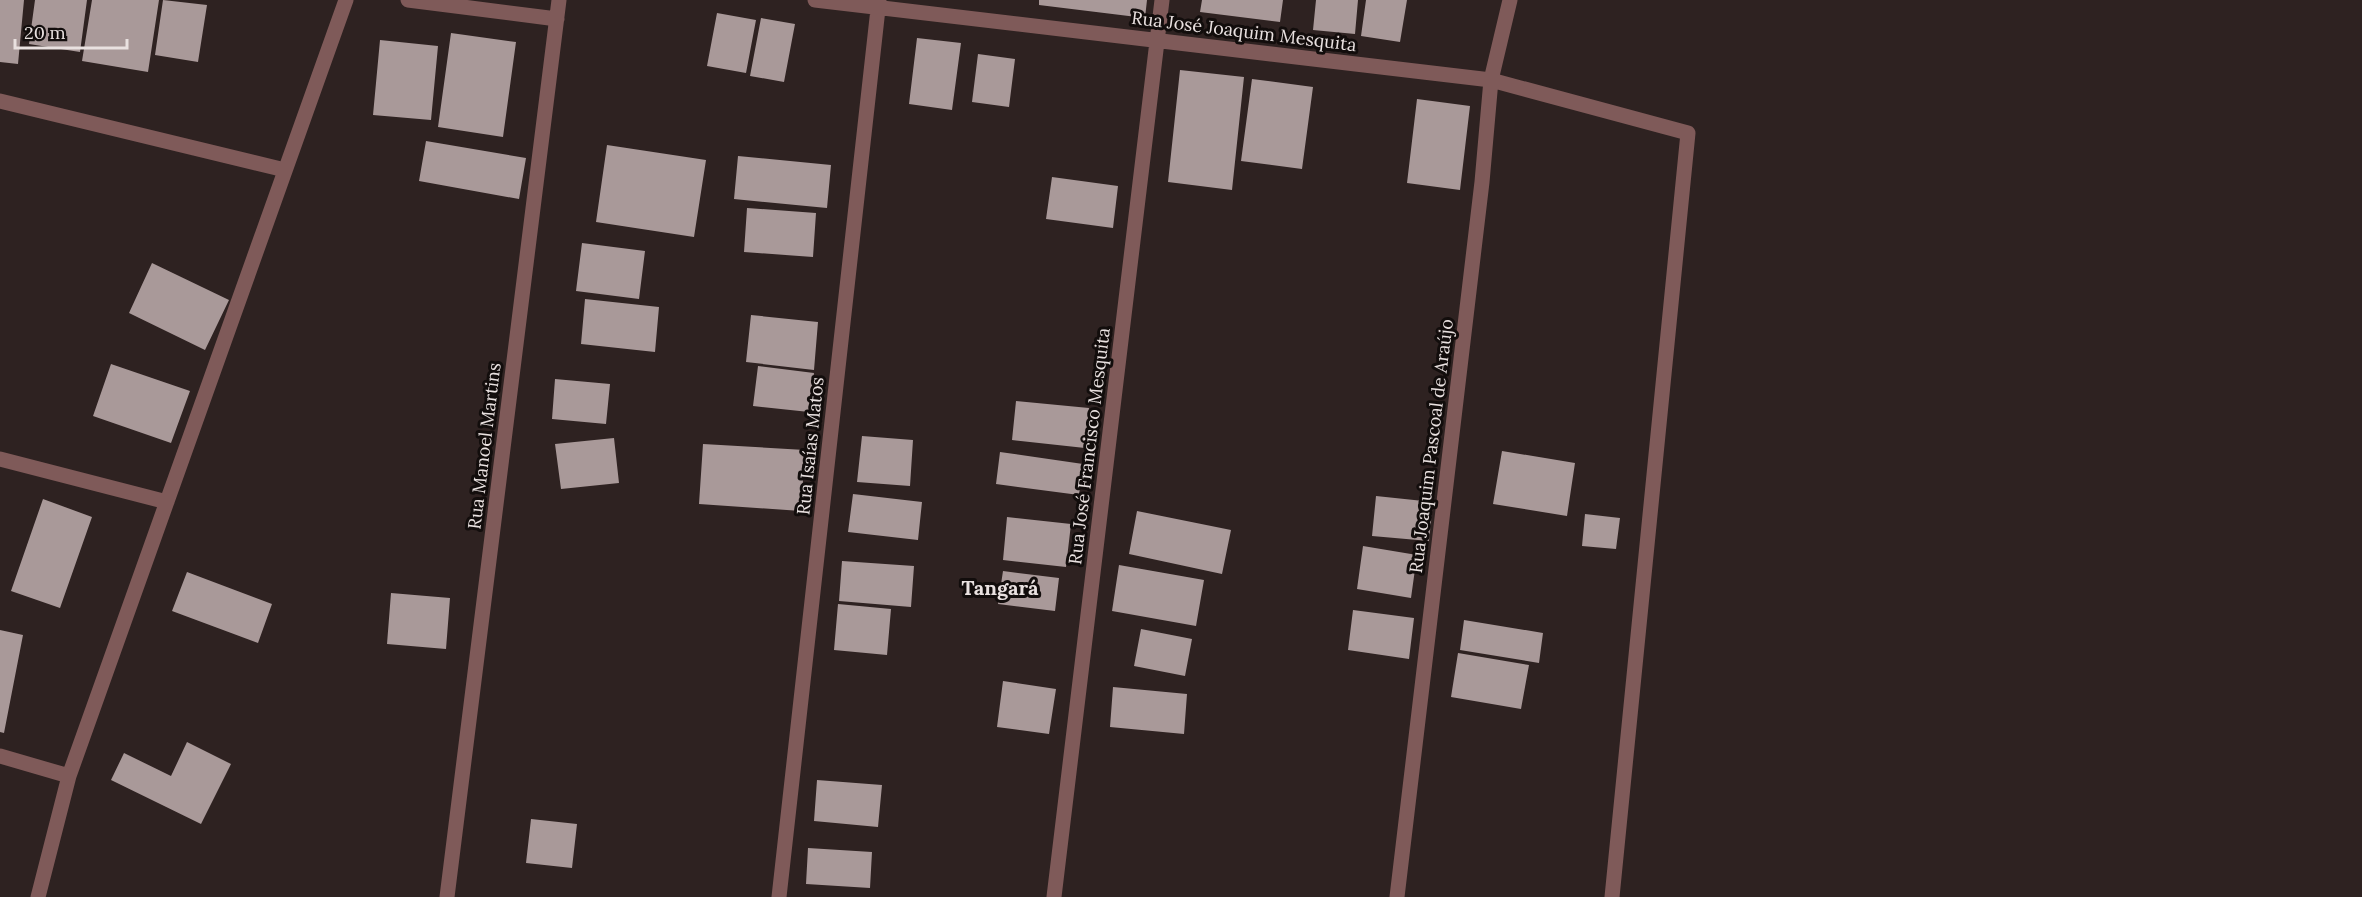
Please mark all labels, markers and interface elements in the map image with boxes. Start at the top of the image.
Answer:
street label: Rua José Joaquim Mesquita [1130,6,1358,56]
scale bar [15,12,128,50]
text: 20 m [24,21,66,44]
street label: Rua Joaquim Pascoal de Araújo [1404,318,1458,574]
street label: Rua José Francisco Mesquita [1063,326,1115,566]
street label: Rua Manoel Martins [462,361,506,531]
street label: Rua Isaías Matos [791,376,829,516]
district label: Tangará [961,575,1039,600]

